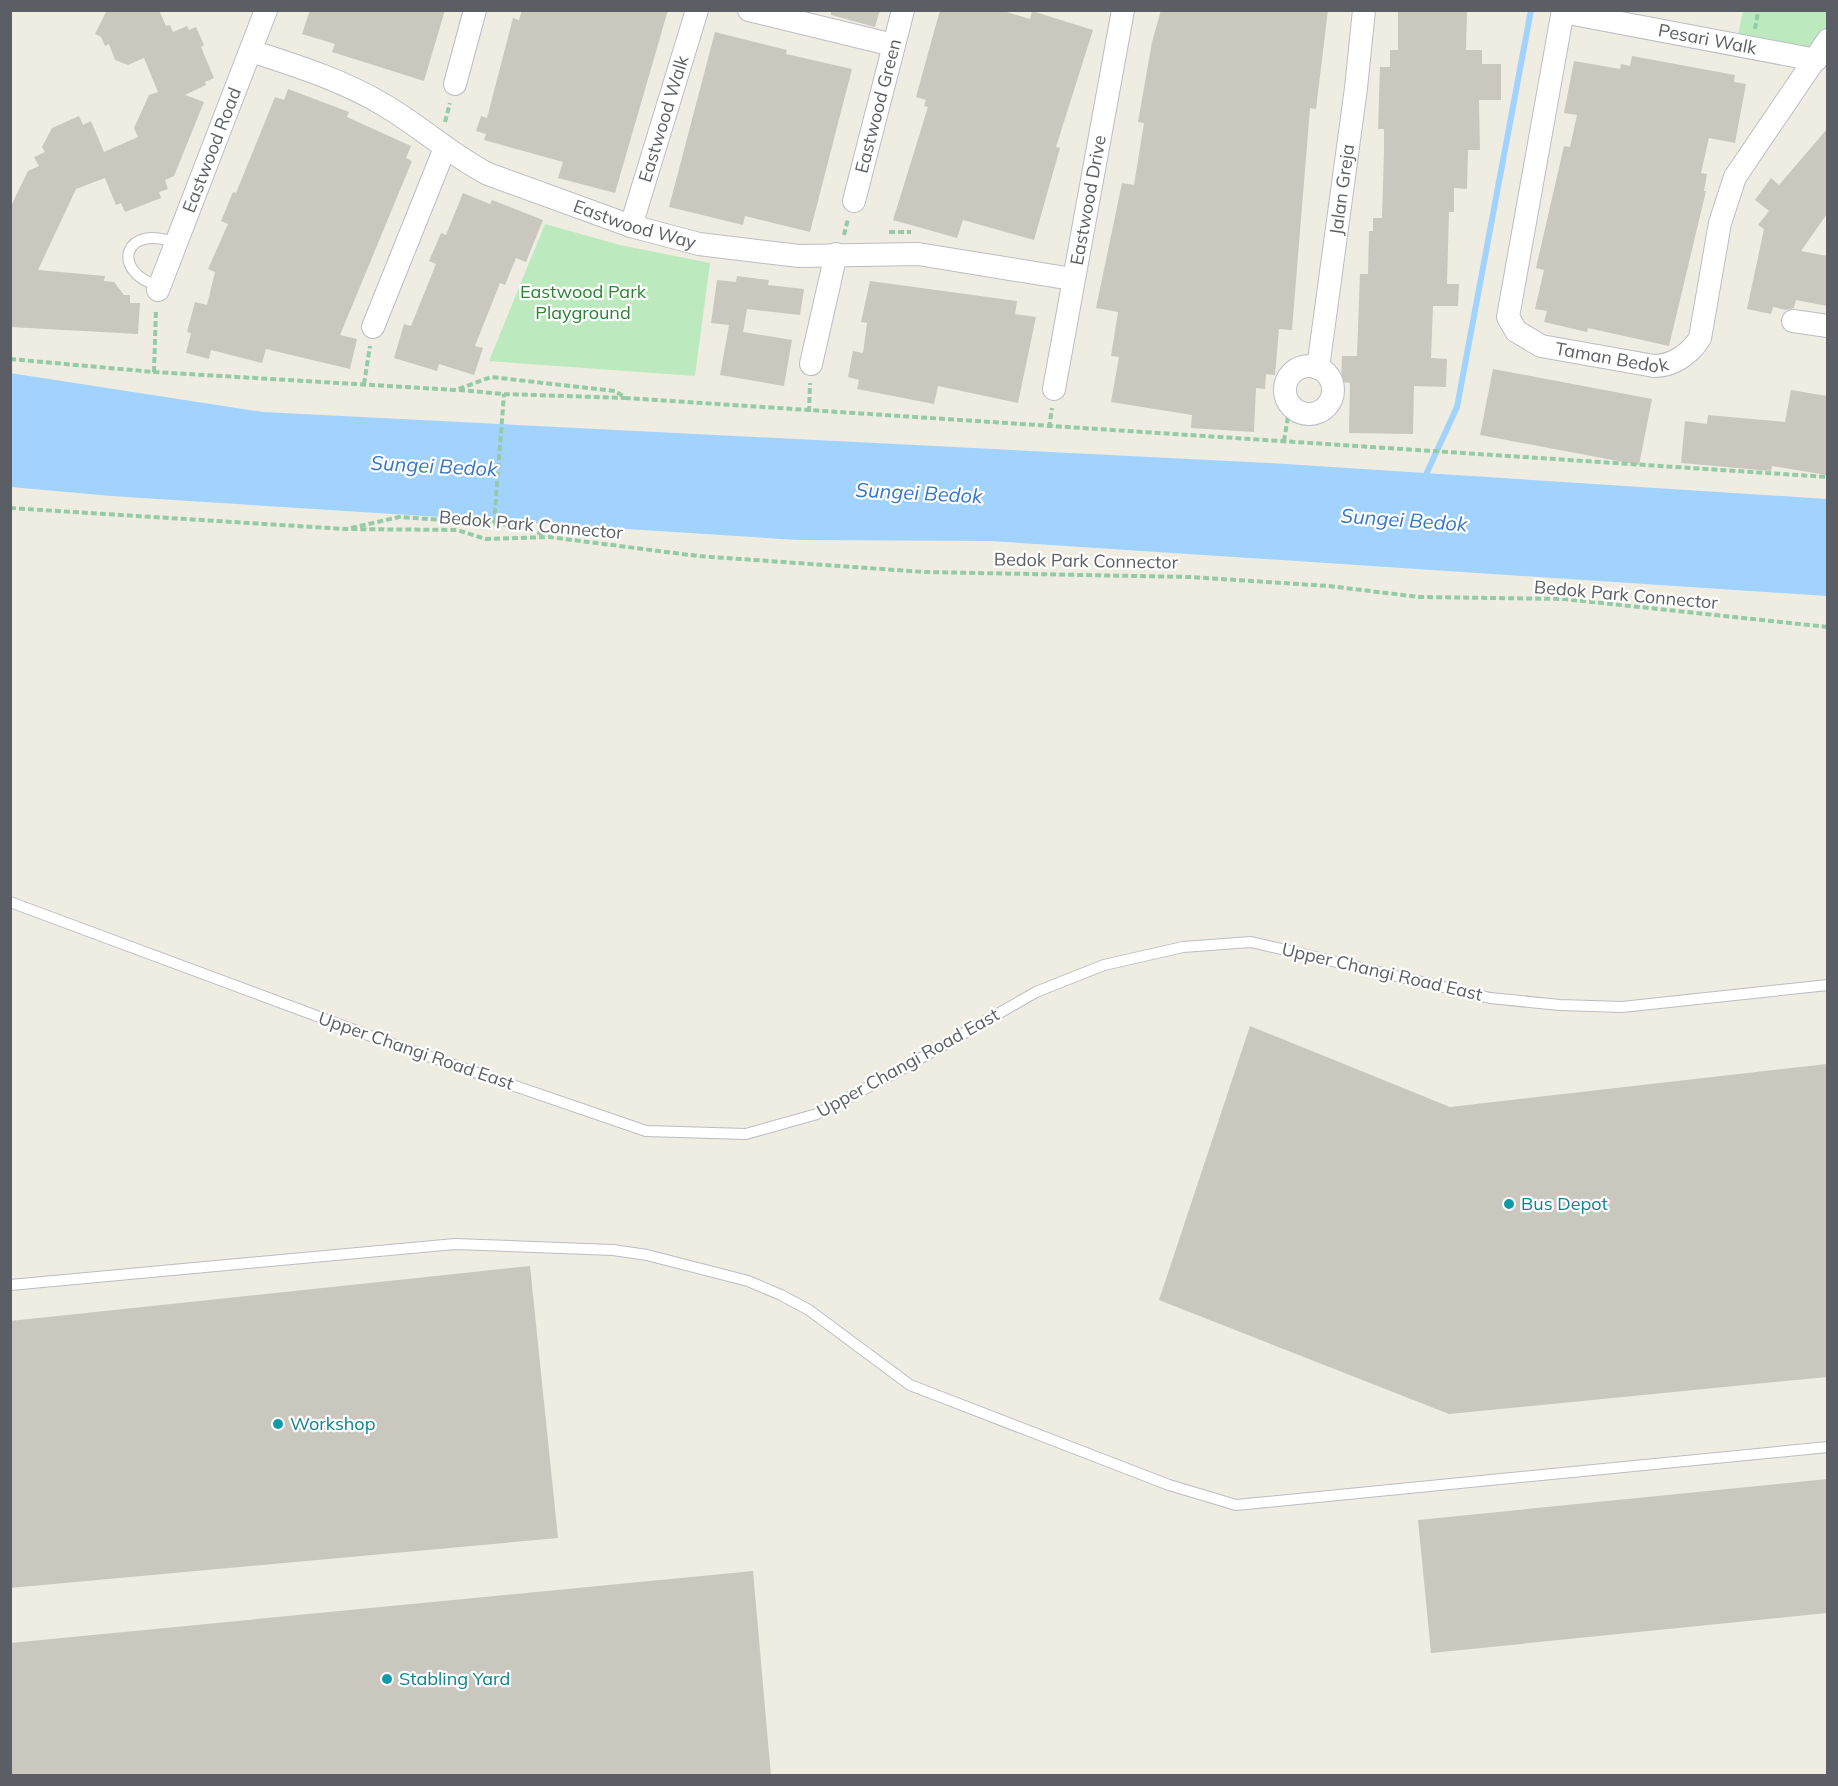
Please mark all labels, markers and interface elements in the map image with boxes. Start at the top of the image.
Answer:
street label: Pesari Walk [1656,18,1759,60]
street label: Eastwood Green [850,36,906,176]
street label: Eastwood Walk [633,52,694,185]
street label: Eastwood Road [177,84,246,216]
street label: Eastwood Drive [1065,133,1111,267]
street label: Jalan Greja [1324,143,1359,237]
street label: Eastwood Way [570,194,699,254]
park label: Eastwood Park Playground [520,280,647,324]
street label: Taman Bedok [1553,337,1671,378]
water label: Sungei Bedok [370,450,499,481]
water label: Sungei Bedok [855,477,984,508]
water label: Sungei Bedok [1340,503,1469,536]
street label: Bedok Park Connector [438,505,624,544]
street label: Bedok Park Connector [994,547,1179,574]
street label: Bedok Park Connector [1533,575,1719,614]
street label: Upper Changi Road East [1280,937,1485,1006]
street label: Upper Changi Road East [813,1003,1003,1122]
street label: Upper Changi Road East [315,1006,517,1095]
place label: Bus Depot [1521,1192,1608,1215]
marker: Bus Depot [1502,1197,1516,1211]
place label: Workshop [290,1412,375,1435]
marker: Workshop [271,1417,285,1431]
place label: Stabling Yard [399,1667,510,1690]
marker: Stabling Yard [380,1672,394,1686]

